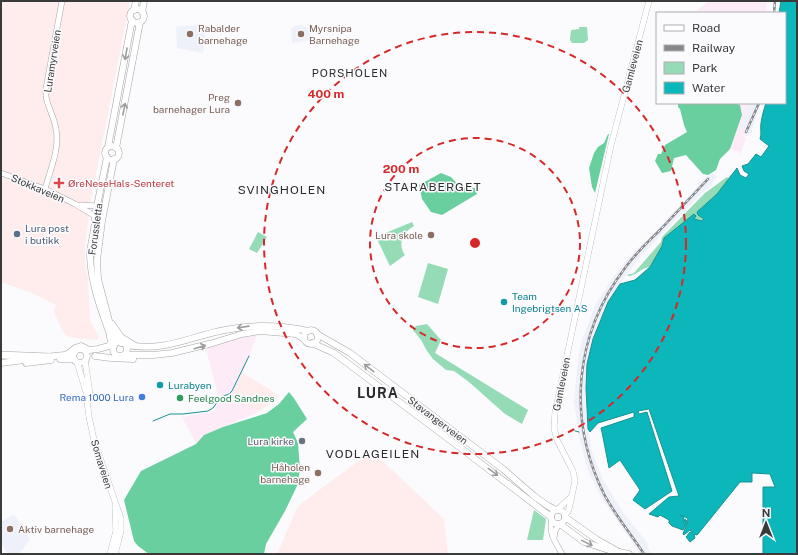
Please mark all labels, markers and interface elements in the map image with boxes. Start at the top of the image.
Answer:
legend [656,12,786,104]
text: Road [692,21,720,35]
place label: Rabalder barnehage [198,22,248,46]
place label: Myrsnipa Barnehage [309,22,360,46]
street label: Luramyrveien [41,29,63,93]
marker: Rabalder barnehage [185,29,195,39]
marker: Myrsnipa Barnehage [296,29,306,39]
street label: Gamleveien [619,38,645,94]
text: Railway [692,41,736,55]
one-way arrow [122,47,130,60]
text: Park [692,61,718,75]
district label: PORSHOLEN [312,67,388,79]
text: Water [692,81,726,95]
text: 400 m [308,87,345,101]
place label: Preg barnehager Lura [153,91,230,115]
marker: Preg barnehager Lura [233,98,243,108]
one-way arrow [120,103,128,116]
text: 200 m [383,162,419,176]
street label: Stokkaveien [9,171,67,205]
marker: ØreNeseHals-Senteret [53,177,65,189]
place label: ØreNeseHals-Senteret [68,177,174,189]
district label: STARABERGET [384,180,482,194]
district label: SVINGHOLEN [238,183,326,197]
street label: Forussletta [85,202,105,256]
place label: Lura post i butikk [25,222,69,246]
marker: Lura post i butikk [12,229,22,239]
place label: Lura skole [375,229,423,241]
marker: Lura skole [426,230,436,240]
centre of rings [468,236,482,250]
place label: Team Ingebrigtsen AS [512,290,588,314]
marker: Team Ingebrigtsen AS [499,297,509,307]
one-way arrow [237,323,250,331]
one-way arrow [193,343,206,350]
street label: Gamleveien [550,356,572,412]
one-way arrow [363,364,374,372]
place label: Lurabyen [168,379,212,391]
marker: Lurabyen [155,380,165,390]
district label: LURA [357,385,399,401]
place label: Rema 1000 Lura [59,391,134,403]
marker: Rema 1000 Lura [137,392,147,402]
place label: Feelgood Sandnes [188,392,275,404]
marker: Feelgood Sandnes [175,393,185,403]
street label: Stavangerveien [406,393,471,447]
place label: Lura kirke [248,435,294,447]
marker: Lura kirke [297,436,307,446]
street label: Somaveien [89,438,115,490]
district label: VODLAGEILEN [326,447,420,461]
place label: Håholen barnehage [260,461,310,485]
marker: Håholen barnehage [313,468,323,478]
one-way arrow [487,468,498,476]
north arrow [746,503,786,543]
text: N [762,507,770,519]
place label: Aktiv barnehage [18,523,94,535]
marker: Aktiv barnehage [5,524,15,534]
one-way arrow [581,540,593,547]

